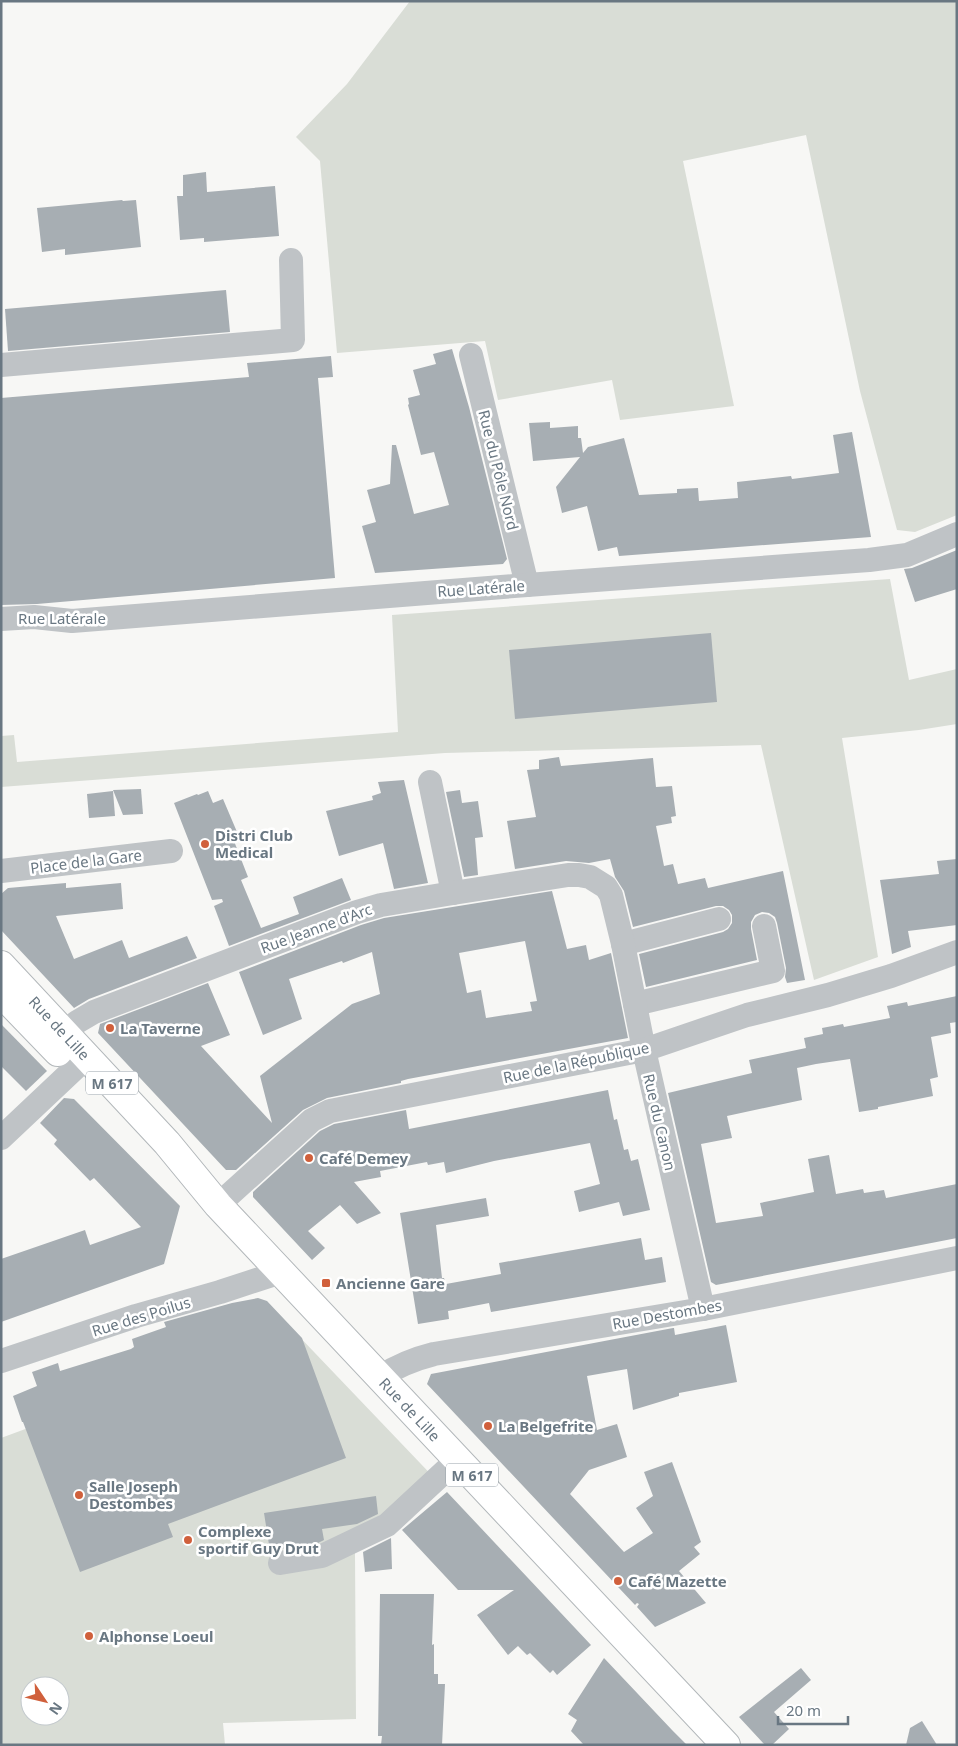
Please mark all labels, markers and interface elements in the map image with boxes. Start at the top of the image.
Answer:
street label: Rue du Pôle Nord [474,408,524,532]
street label: Rue Latérale [437,575,525,601]
street label: Rue Latérale [18,608,106,628]
place label: Distri Club Medical [215,825,293,862]
marker: Distri Club Medical [199,838,211,850]
street label: Place de la Gare [29,844,143,878]
street label: Rue Jeanne d'Arc [258,899,374,957]
street label: Rue de Lille [25,992,94,1064]
place label: La Taverne [120,1018,201,1038]
marker: La Taverne [104,1022,116,1034]
street label: Rue de la République [501,1037,651,1087]
road number: M 617 [86,1072,138,1094]
street label: Rue du Canon [639,1072,681,1172]
place label: Café Demey [319,1148,408,1168]
marker: Café Demey [303,1152,315,1164]
place label: Ancienne Gare [336,1273,445,1293]
marker: Ancienne Gare [320,1277,332,1289]
street label: Rue des Poilus [89,1292,193,1340]
street label: Rue Destombes [611,1295,723,1333]
street label: Rue de Lille [375,1373,445,1445]
place label: La Belgefrite [498,1416,594,1436]
marker: La Belgefrite [482,1420,494,1432]
road number: M 617 [446,1464,498,1486]
place label: Salle Joseph Destombes [89,1476,178,1513]
marker: Salle Joseph Destombes [73,1489,85,1501]
place label: Complexe sportif Guy Drut [198,1521,319,1558]
marker: Complexe sportif Guy Drut [182,1534,194,1546]
place label: Café Mazette [628,1571,727,1591]
marker: Café Mazette [612,1575,624,1587]
place label: Alphonse Loeul [99,1626,214,1646]
marker: Alphonse Loeul [83,1630,95,1642]
north arrow [20,1676,70,1726]
scale bar [778,1694,848,1726]
text: N [45,1699,67,1719]
text: 20 m [786,1700,821,1720]

